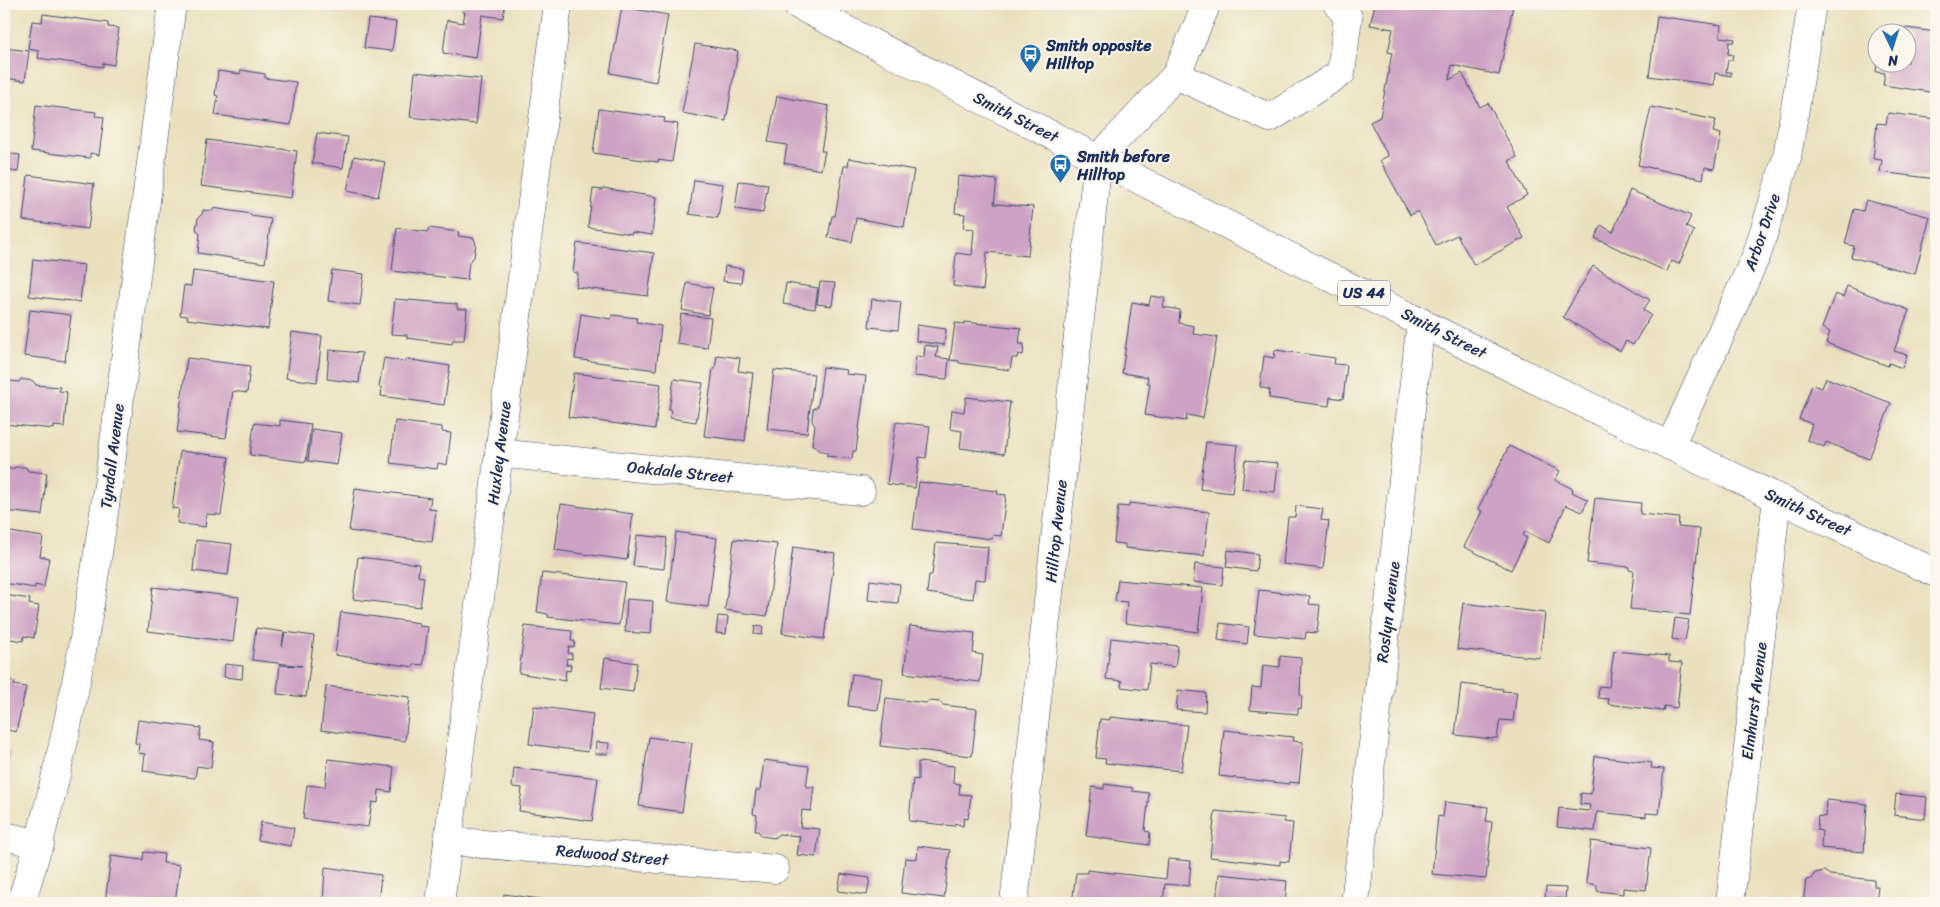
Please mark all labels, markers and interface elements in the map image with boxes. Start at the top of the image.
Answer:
north arrow [1868,22,1918,72]
place label: Smith opposite Hilltop [1045,31,1152,78]
bus stop icon: Smith opposite Hilltop [1018,42,1042,73]
text: N [1887,48,1900,73]
street label: Smith Street [968,83,1064,151]
place label: Smith before Hilltop [1076,142,1171,189]
bus stop icon: Smith before Hilltop [1049,153,1073,184]
street label: Arbor Drive [1735,189,1789,276]
road number: US 44 [1338,280,1390,306]
street label: Smith Street [1396,299,1492,367]
street label: Huxley Avenue [478,399,520,507]
street label: Tyndall Avenue [91,402,133,510]
street label: Oakdale Street [626,452,735,492]
street label: Hilltop Avenue [1036,478,1076,584]
street label: Smith Street [1760,479,1857,545]
street label: Roslyn Avenue [1367,559,1409,664]
street label: Elmhurst Avenue [1732,640,1776,761]
street label: Redwood Street [555,836,670,874]

